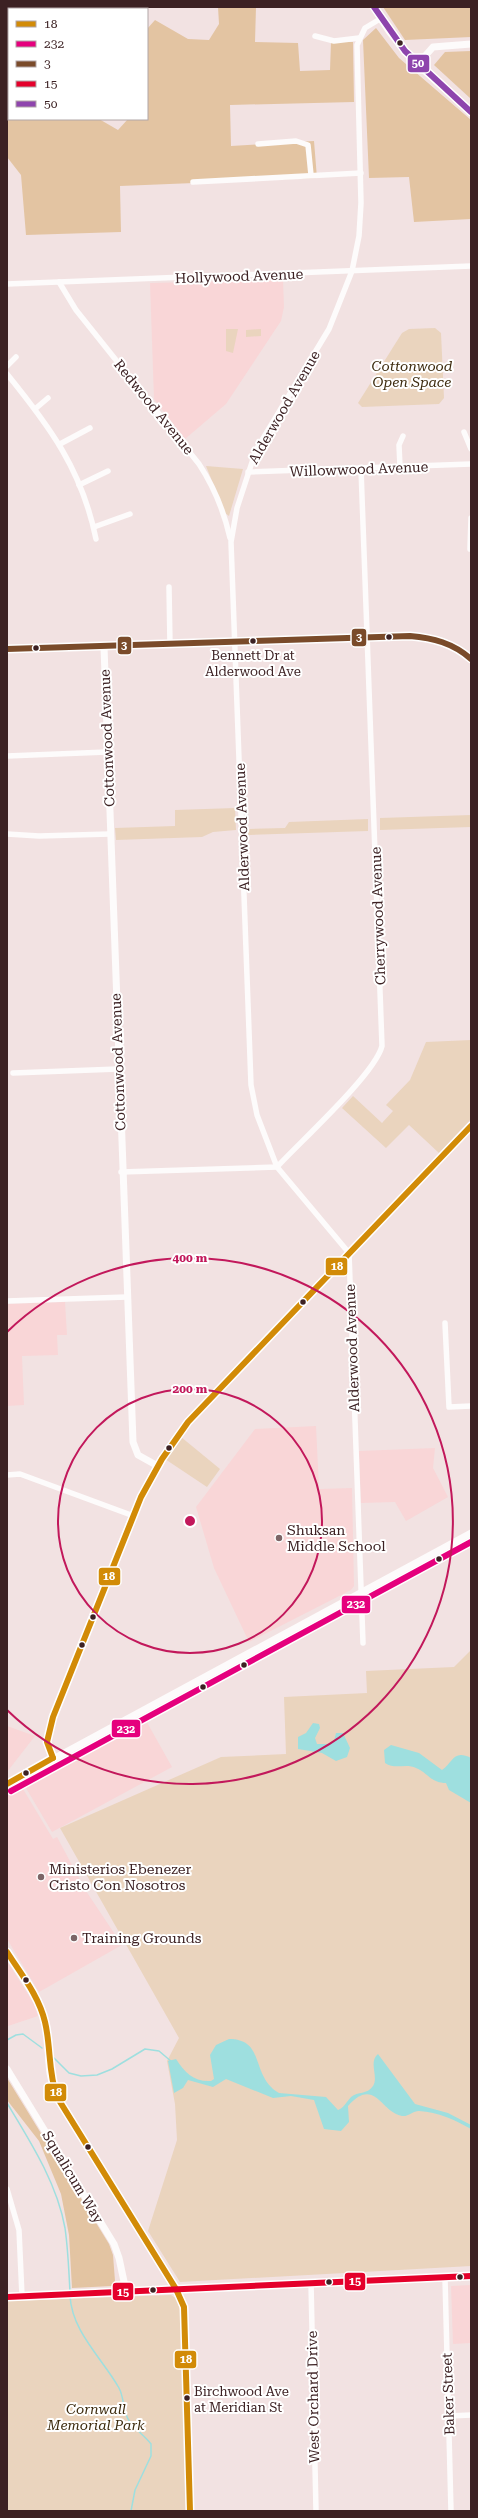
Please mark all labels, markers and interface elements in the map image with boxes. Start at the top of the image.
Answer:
legend [8,8,148,120]
text: 18 [44,17,58,31]
text: 232 [44,37,64,51]
unlabelled marker [395,38,405,48]
line badge: 50 [407,54,430,73]
text: 3 [44,57,51,71]
text: 50 [412,57,424,70]
text: 15 [44,77,58,91]
text: 50 [44,97,58,111]
street label: Hollywood Avenue [174,266,304,286]
street label: Alderwood Avenue [245,347,323,467]
street label: Redwood Avenue [111,356,197,458]
park label: Cottonwood Open Space [372,358,453,390]
street label: Willowwood Avenue [289,459,429,479]
line badge: 3 [351,628,367,647]
text: 3 [356,631,362,644]
unlabelled marker [384,632,394,642]
line badge: 3 [117,636,132,655]
marker: Bennett Dr at Alderwood Ave [248,636,258,646]
text: 3 [121,639,127,652]
unlabelled marker [31,643,41,653]
place label: Bennett Dr at Alderwood Ave [205,648,301,679]
street label: Cottonwood Avenue [97,669,117,807]
street label: Alderwood Avenue [232,762,252,891]
street label: Cherrywood Avenue [368,846,388,985]
street label: Cottonwood Avenue [108,993,128,1131]
text: 400 m [173,1251,208,1265]
line badge: 18 [325,1257,348,1276]
text: 18 [331,1260,343,1273]
street label: Alderwood Avenue [342,1283,362,1412]
unlabelled marker [298,1297,308,1307]
text: 200 m [173,1382,208,1396]
unlabelled marker [164,1443,174,1453]
centre of rings [183,1514,197,1528]
place label: Shuksan Middle School [287,1522,386,1554]
marker: Shuksan Middle School [274,1533,284,1543]
unlabelled marker [434,1554,444,1564]
line badge: 18 [98,1567,121,1586]
text: 18 [103,1570,115,1583]
line badge: 232 [341,1595,371,1614]
text: 232 [347,1598,365,1611]
unlabelled marker [88,1612,98,1622]
unlabelled marker [77,1640,87,1650]
unlabelled marker [239,1660,249,1670]
unlabelled marker [198,1682,208,1692]
line badge: 232 [111,1719,141,1738]
text: 232 [117,1723,135,1736]
unlabelled marker [21,1768,31,1778]
place label: Ministerios Ebenezer Cristo Con Nosotros [49,1861,191,1893]
marker: Ministerios Ebenezer Cristo Con Nosotros [36,1872,46,1882]
place label: Training Grounds [82,1930,202,1946]
marker: Training Grounds [69,1933,79,1943]
unlabelled marker [21,1975,31,1985]
line badge: 18 [44,2083,67,2102]
text: 18 [50,2086,62,2099]
street label: Squalicum Way [39,2128,107,2227]
unlabelled marker [83,2142,93,2152]
line badge: 15 [344,2272,366,2291]
unlabelled marker [455,2272,465,2282]
text: 15 [349,2275,361,2288]
unlabelled marker [324,2277,334,2287]
line badge: 15 [112,2282,134,2301]
unlabelled marker [148,2285,158,2295]
text: 15 [117,2286,129,2299]
street label: West Orchard Drive [304,2330,322,2463]
line badge: 18 [174,2350,197,2369]
text: 18 [180,2353,192,2366]
street label: Baker Street [439,2353,457,2435]
place label: Birchwood Ave at Meridian St [194,2384,289,2415]
marker: Birchwood Ave at Meridian St [182,2393,192,2403]
park label: Cornwall Memorial Park [46,2401,145,2433]

